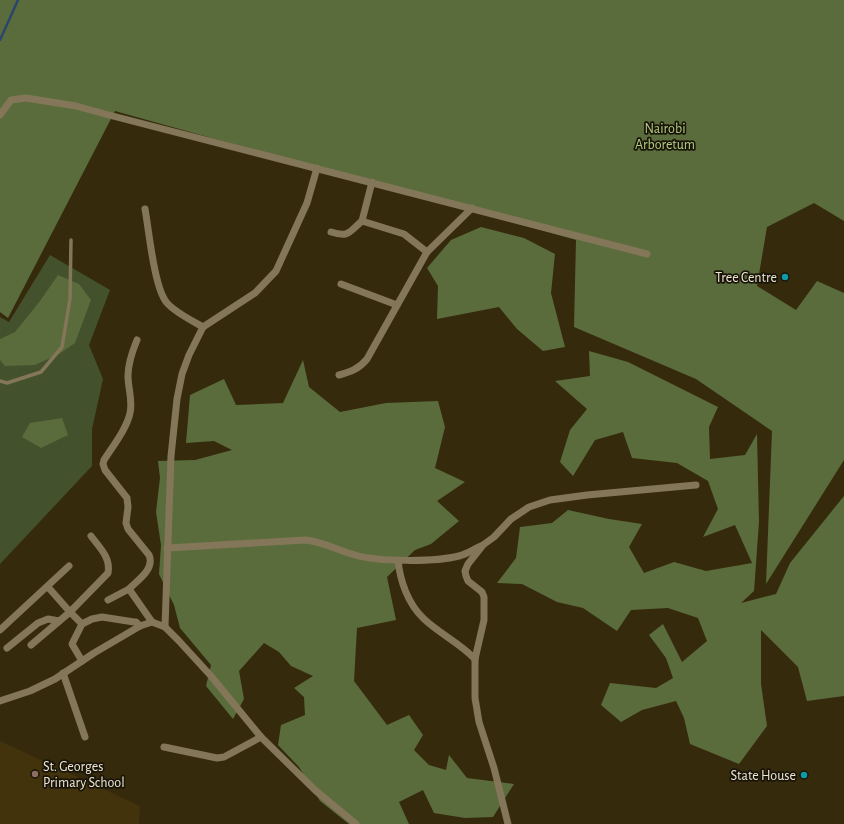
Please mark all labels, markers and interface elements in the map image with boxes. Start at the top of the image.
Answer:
park label: Nairobi Arboretum [635,122,695,152]
place label: Tree Centre [715,271,777,285]
marker: Tree Centre [780,272,790,282]
place label: St. Georges Primary School [43,760,125,790]
marker: St. Georges Primary School [30,769,40,779]
place label: State House [730,769,796,783]
marker: State House [799,770,809,780]

